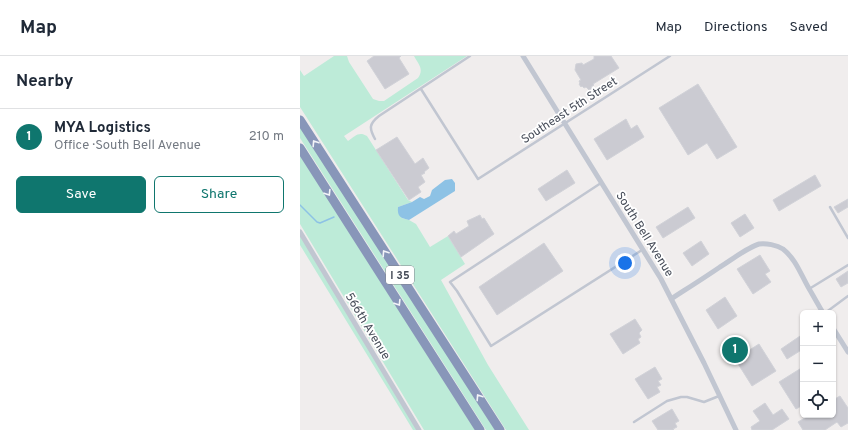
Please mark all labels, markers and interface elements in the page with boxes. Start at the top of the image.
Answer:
text: Map [20,16,57,40]
text: Map [656,19,682,36]
text: Directions [704,19,768,36]
text: Saved [790,19,828,36]
text: Nearby [16,71,73,93]
street label: Southeast 5th Street [518,74,621,148]
text: MYA Logistics [54,119,151,138]
text: 1 [26,129,32,145]
text: 210 m [249,129,284,145]
text: Office · South Bell Avenue [54,138,201,154]
one-way arrow [312,140,320,147]
button: Save [16,176,146,213]
button: Share [154,176,284,213]
one-way arrow [324,189,331,196]
street label: South Bell Avenue [612,189,677,280]
one-way arrow [383,250,390,257]
your location [615,253,635,273]
road number: I 35 [386,266,414,284]
street label: 566th Avenue [341,290,393,363]
one-way arrow [393,299,401,306]
map controls [800,310,836,418]
button: + [800,310,836,346]
pin: 1 [722,335,748,365]
button: − [800,346,836,382]
button: locate [800,382,836,418]
one-way arrow [476,394,483,401]

